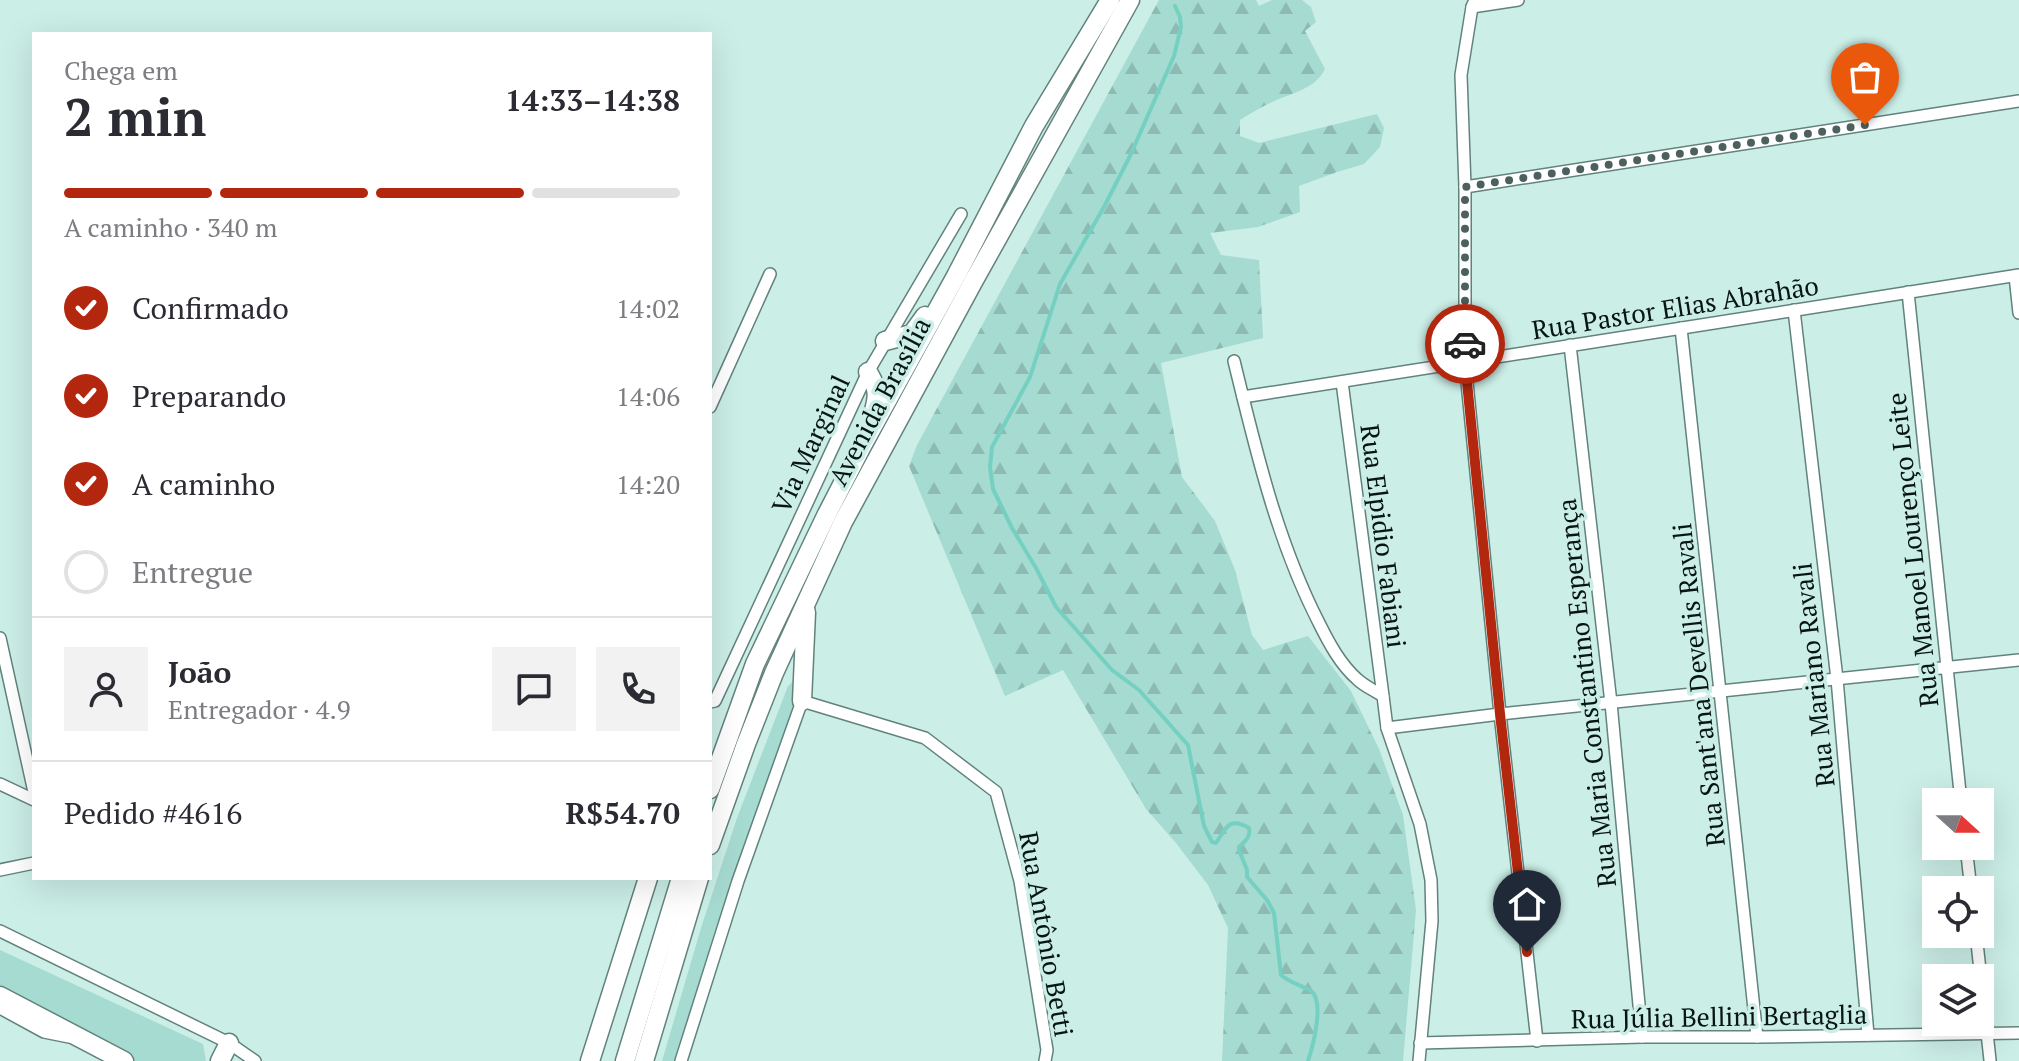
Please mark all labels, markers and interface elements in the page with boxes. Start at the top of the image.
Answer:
pin [1831,43,1899,125]
text: Chega em [64,53,178,87]
icon: bag [1843,55,1887,99]
text: 14:33–14:38 [505,80,680,120]
text: 2 min [64,82,206,151]
text: A caminho · 340 m [64,210,277,244]
street label: Rua Pastor Elias Abrahão [1529,268,1821,346]
icon: check [64,286,108,330]
text: Confirmado [132,288,289,328]
text: 14:02 [616,291,680,325]
courier [1425,304,1505,384]
street label: Avenida Brasília [820,311,938,491]
icon: car [1443,322,1487,366]
street label: Via Marginal [763,369,857,519]
icon: check [64,374,108,418]
text: Preparando [132,376,286,416]
text: 14:06 [616,379,680,413]
street label: Rua Manoel Lourenço Leite [1879,391,1945,709]
street label: Rua Elpidio Fabiani [1353,422,1415,650]
icon: check [64,462,108,506]
text: A caminho [132,464,275,504]
text: 14:20 [616,467,680,501]
street label: Rua Maria Constantino Esperança [1549,497,1623,889]
street label: Rua Sant'ana Devellis Ravali [1664,522,1732,848]
text: Entregue [132,552,253,592]
street label: Rua Mariano Ravali [1784,561,1842,789]
button: person [64,647,148,731]
button: chat [492,647,576,731]
button: phone [596,647,680,731]
text: João [168,652,231,692]
text: Entregador · 4.9 [168,692,351,726]
north arrow [1922,788,1994,860]
map controls [1922,788,1994,1036]
text: Pedido #4616 [64,793,242,833]
text: R$54.70 [565,793,680,833]
street label: Rua Antônio Betti [1012,829,1082,1039]
pin [1493,870,1561,952]
button: locate [1922,876,1994,948]
icon: home [1505,882,1549,926]
button: layers [1922,964,1994,1036]
street label: Rua Júlia Bellini Bertaglia [1571,996,1867,1036]

